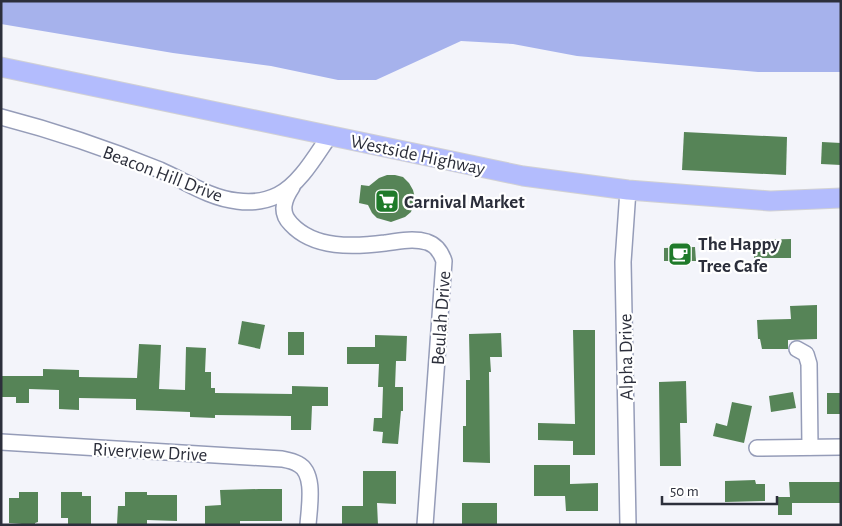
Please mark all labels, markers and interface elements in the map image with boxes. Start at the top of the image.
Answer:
street label: Westside Highway [349,132,487,179]
street label: Beacon Hill Drive [100,143,225,206]
supermarket icon: Carnival Market [374,188,400,214]
place label: Carnival Market [404,193,525,212]
place label: The Happy Tree Cafe [698,235,780,276]
cafe icon: The Happy Tree Cafe [667,241,693,267]
street label: Beulah Drive [429,270,454,366]
street label: Alpha Drive [616,313,637,400]
street label: Riverview Drive [92,440,208,465]
scale bar [662,474,777,506]
text: 50 m [670,484,699,499]

